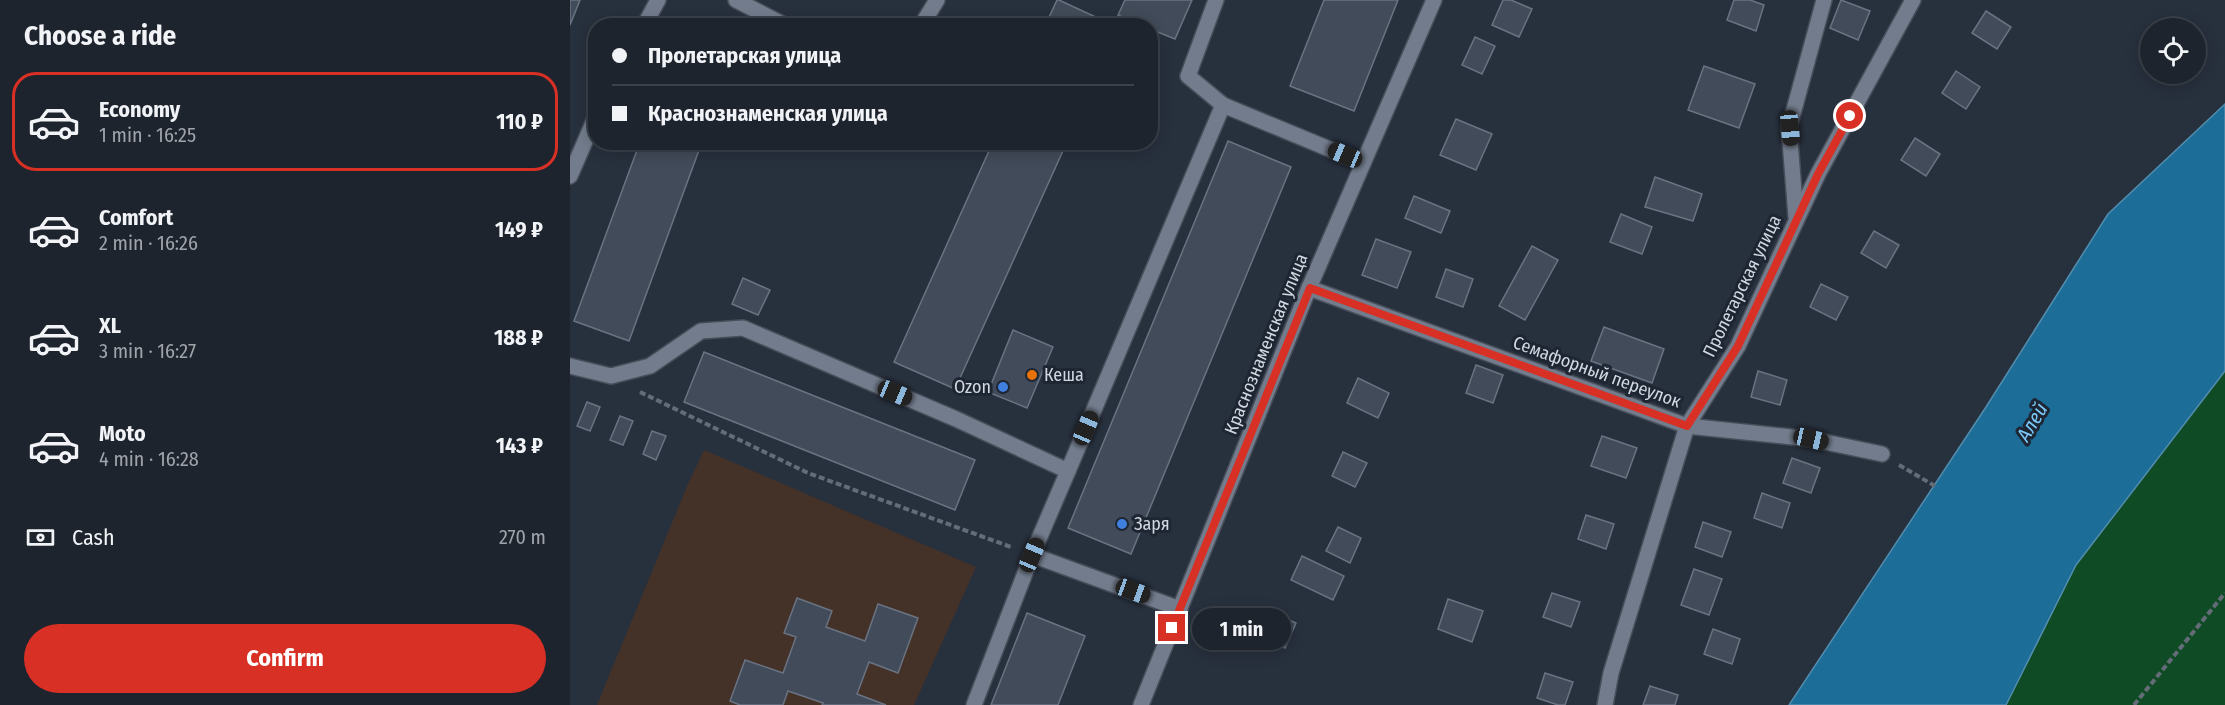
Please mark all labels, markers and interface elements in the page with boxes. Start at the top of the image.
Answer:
map controls [2140,18,2206,84]
button: locate [2140,18,2206,84]
text: Choose a ride [24,20,176,52]
text: Пролетарская улица [648,42,841,69]
icon: car [27,95,81,149]
text: Economy [99,96,180,123]
text: Краснознаменская улица [648,100,888,127]
route start [1836,102,1863,129]
text: 110 ₽ [496,108,543,135]
car [1779,109,1801,147]
text: 1 min · 16:25 [99,123,196,147]
car [1325,140,1365,170]
icon: car [27,203,81,257]
text: Comfort [99,204,173,231]
street label: Пролетарская улица [1698,211,1786,361]
text: 149 ₽ [495,216,543,243]
text: 2 min · 16:26 [99,231,198,255]
street label: Краснознаменская улица [1220,250,1312,438]
icon: car [27,311,81,365]
text: XL [99,312,121,339]
text: 188 ₽ [494,324,543,351]
street label: Семафорный переулок [1510,331,1684,413]
text: 3 min · 16:27 [99,339,196,363]
place label: Кеша [1044,364,1084,386]
marker: Кеша [1025,368,1039,382]
place label: Ozon [954,376,991,398]
car [875,378,915,408]
marker: Ozon [996,380,1010,394]
water label: Алей [2011,398,2053,446]
car [1071,408,1101,448]
icon: car [27,419,81,473]
text: Moto [99,420,146,447]
car [1791,426,1831,452]
text: 143 ₽ [496,432,543,459]
text: 4 min · 16:28 [99,447,199,471]
place label: Заря [1134,513,1170,535]
marker: Заря [1115,517,1129,531]
icon: cash [24,521,57,554]
text: Cash [72,524,115,551]
text: 270 m [499,525,546,549]
car [1017,535,1047,575]
car [1113,576,1153,606]
callout: 1 min [1193,607,1292,649]
route end [1158,614,1185,641]
text: 1 min [1220,617,1263,641]
button: Confirm [24,624,546,693]

